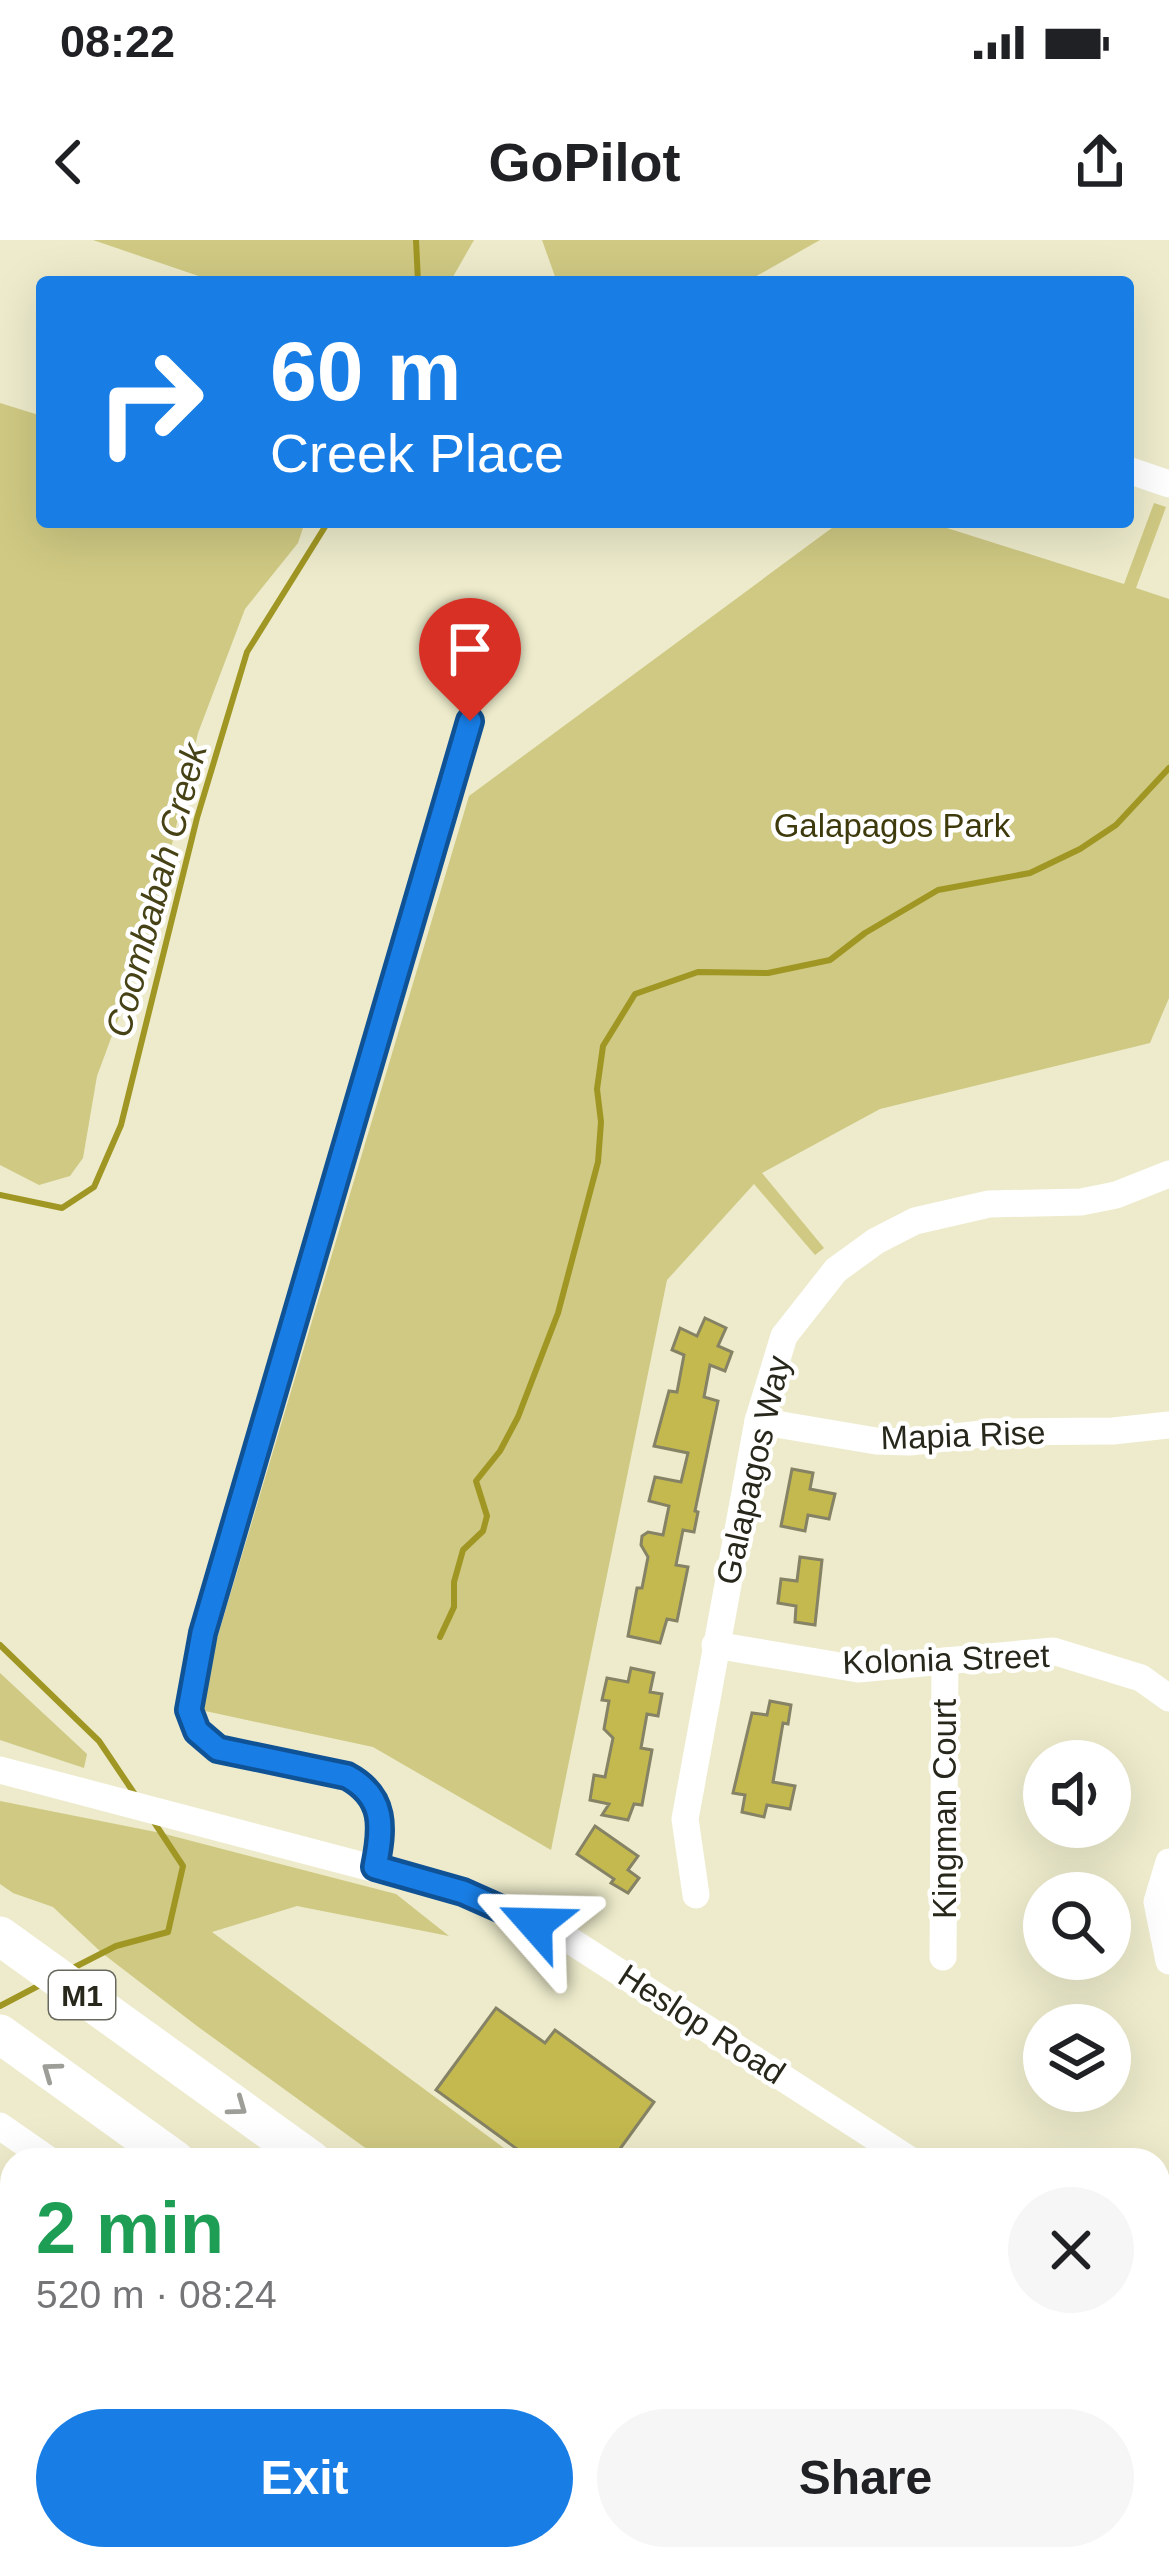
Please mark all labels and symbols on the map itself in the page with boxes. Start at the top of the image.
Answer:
pin [419,598,521,721]
water label: Coombabah Creek [97,737,215,1041]
park label: Galapagos Park [774,807,1011,844]
street label: Galapagos Way [709,1352,797,1588]
street label: Mapia Rise [880,1414,1046,1456]
street label: Kolonia Street [842,1637,1050,1681]
street label: Kingman Court [926,1699,963,1919]
position arrow [472,1861,598,1987]
street label: Heslop Road [612,1957,792,2091]
road number: M1 [49,1971,115,2019]
one-way arrow [43,2063,64,2085]
one-way arrow [225,2093,247,2115]

